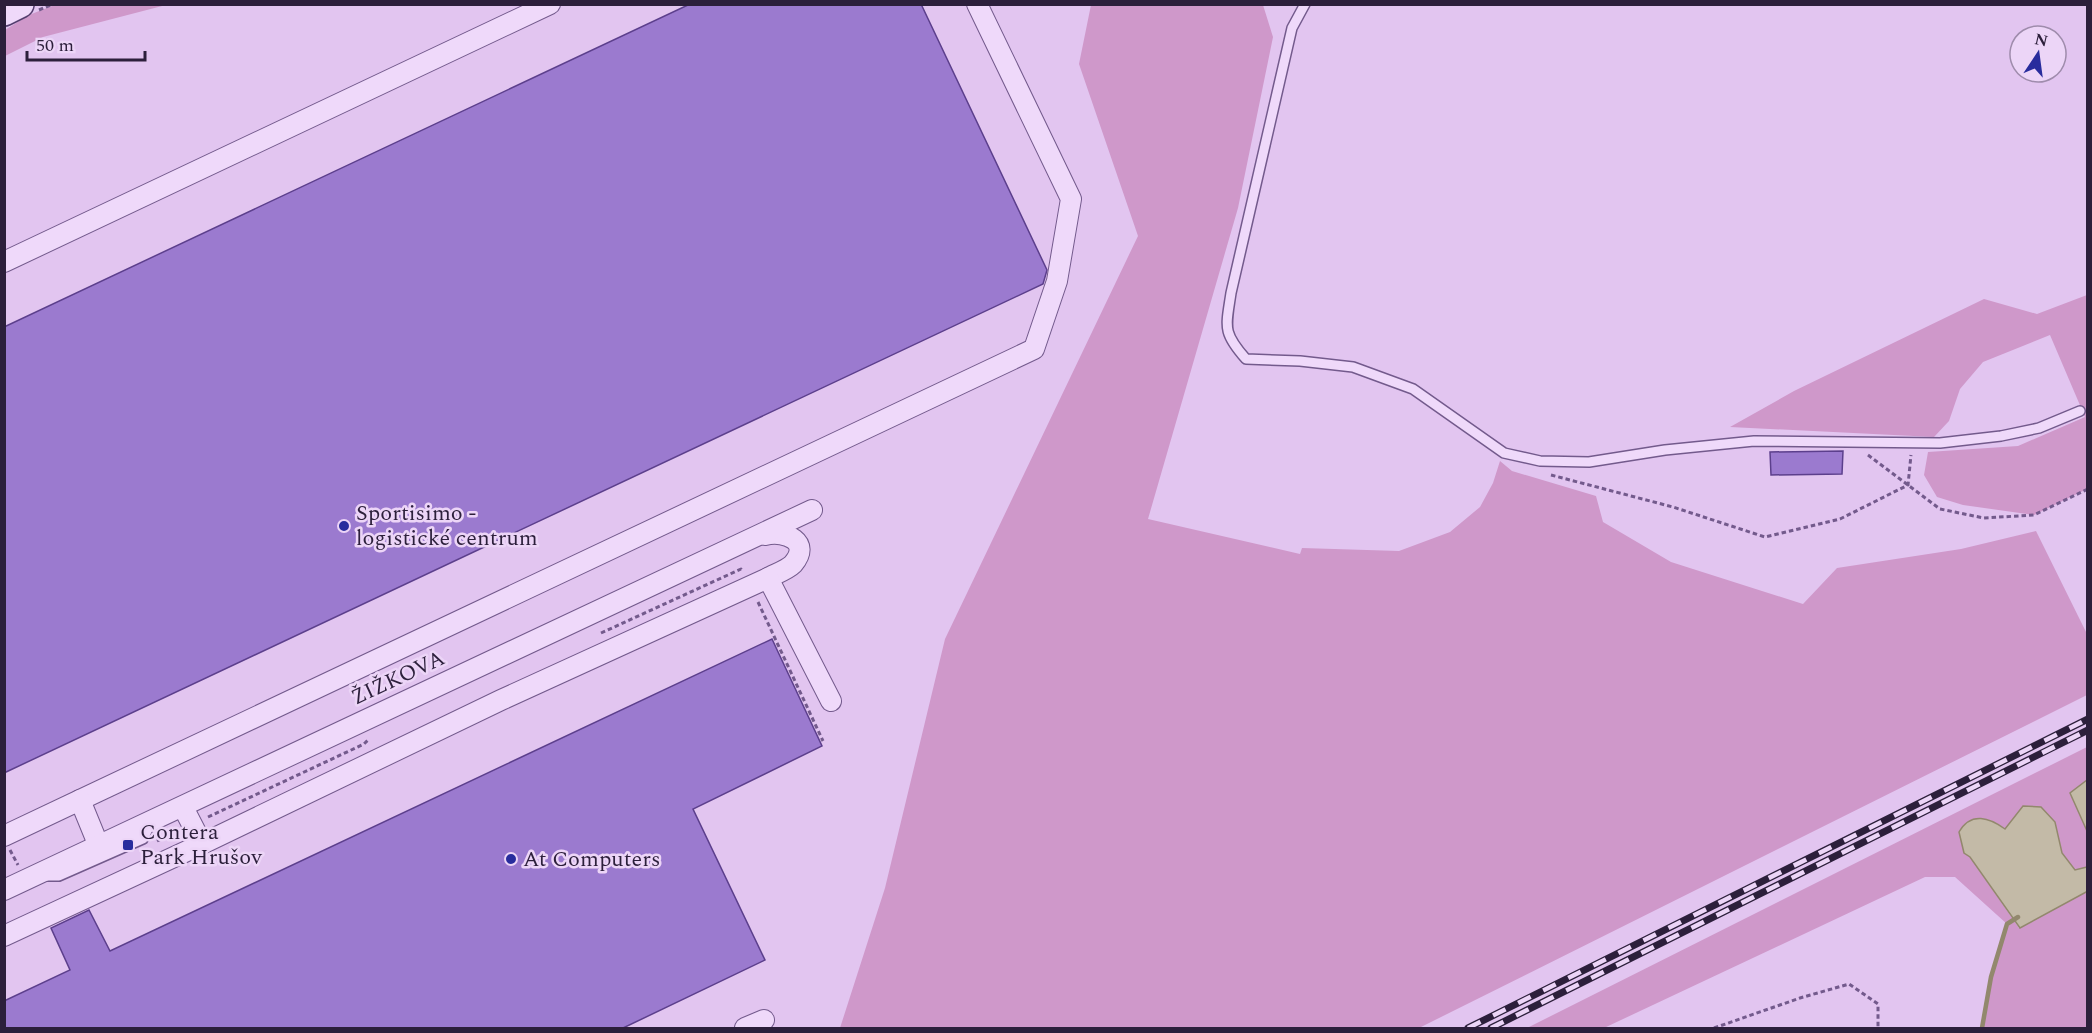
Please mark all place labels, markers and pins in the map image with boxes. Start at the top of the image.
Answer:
place label: Sportisimo - logistické centrum [356,497,538,555]
marker: Sportisimo - logistické centrum [337,519,351,533]
place label: Contera Park Hrušov [140,816,263,874]
marker: Contera Park Hrušov [121,838,135,852]
place label: At Computers [523,843,660,876]
marker: At Computers [504,852,518,866]

